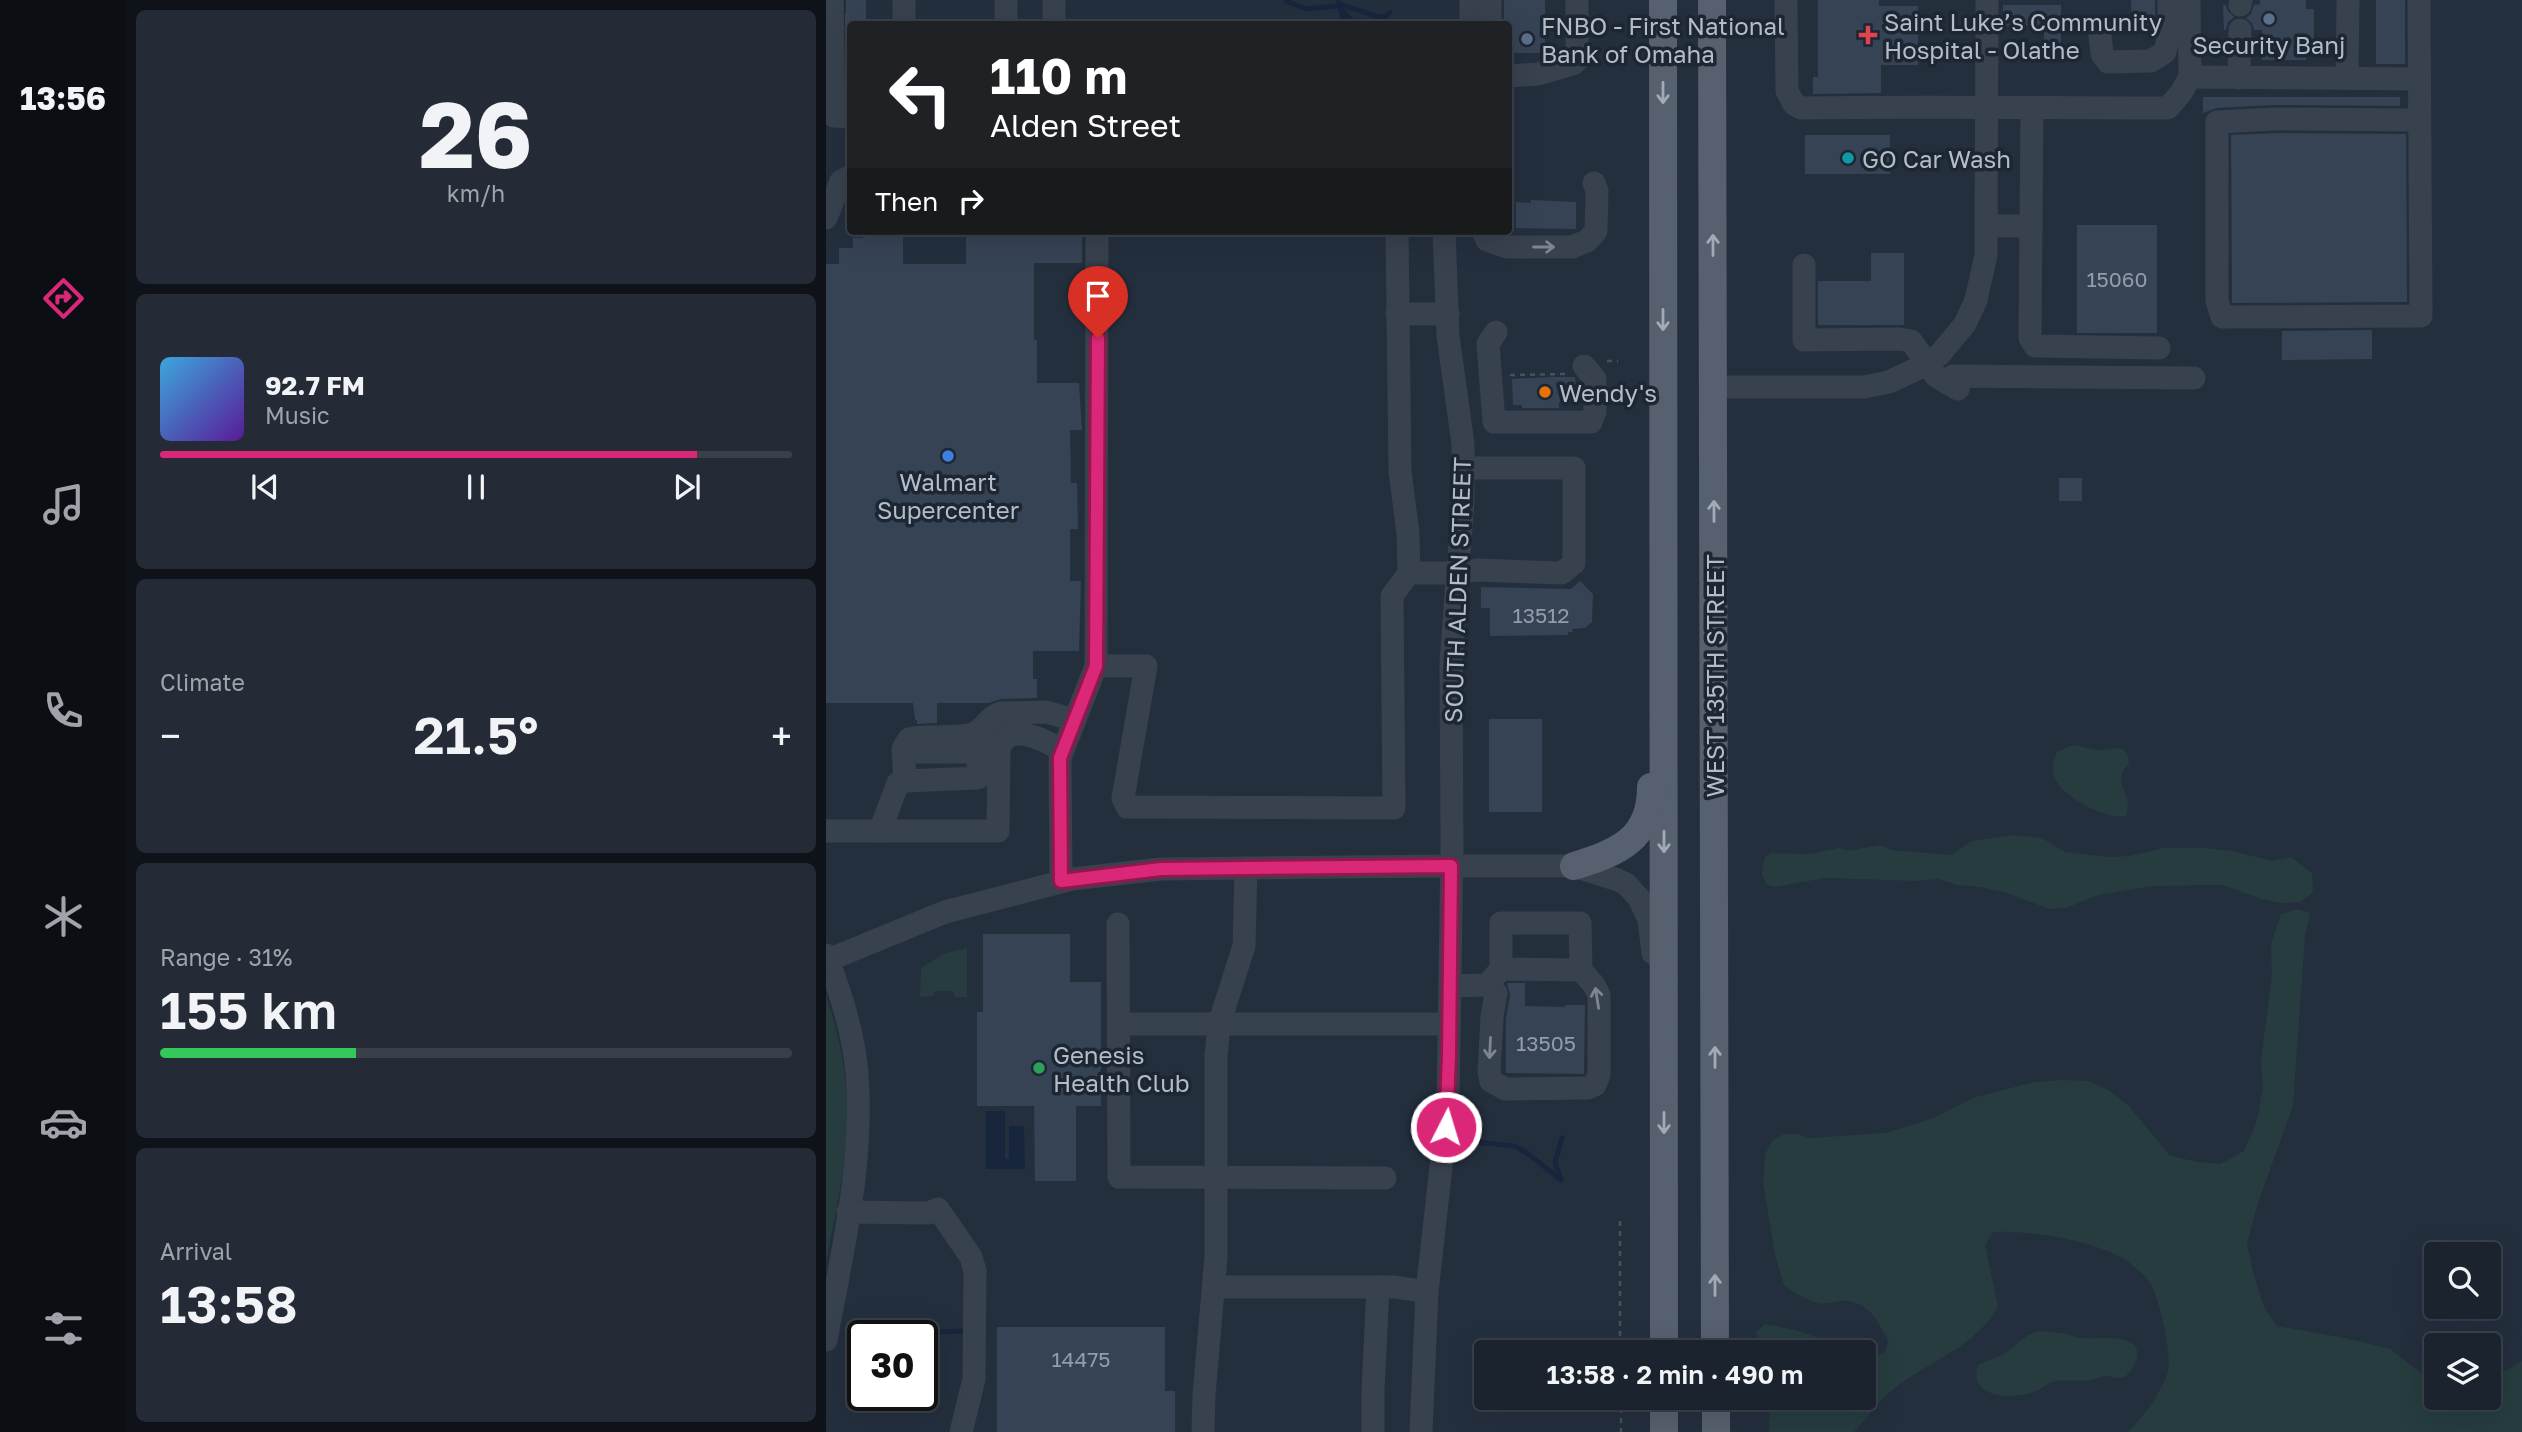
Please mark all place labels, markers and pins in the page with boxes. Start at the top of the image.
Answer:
place label: Saint Luke’s Community Hospital - Olathe [1884,7,2162,64]
place label: FNBO - First National Bank of Omaha [1541,11,1785,68]
marker: Security Banj [2261,11,2277,27]
marker: Saint Luke’s Community Hospital - Olathe [1858,25,1878,45]
place label: Security Banj [2192,30,2346,59]
marker: FNBO - First National Bank of Omaha [1519,31,1535,47]
place label: GO Car Wash [1862,144,2011,173]
marker: GO Car Wash [1840,150,1856,166]
pin [1068,266,1128,338]
place label: Wendy's [1559,378,1657,407]
marker: Wendy's [1537,384,1553,400]
marker: Walmart Supercenter [940,448,956,464]
place label: Walmart Supercenter [877,467,1019,524]
place label: Genesis Health Club [1053,1040,1190,1097]
marker: Genesis Health Club [1031,1060,1047,1076]

